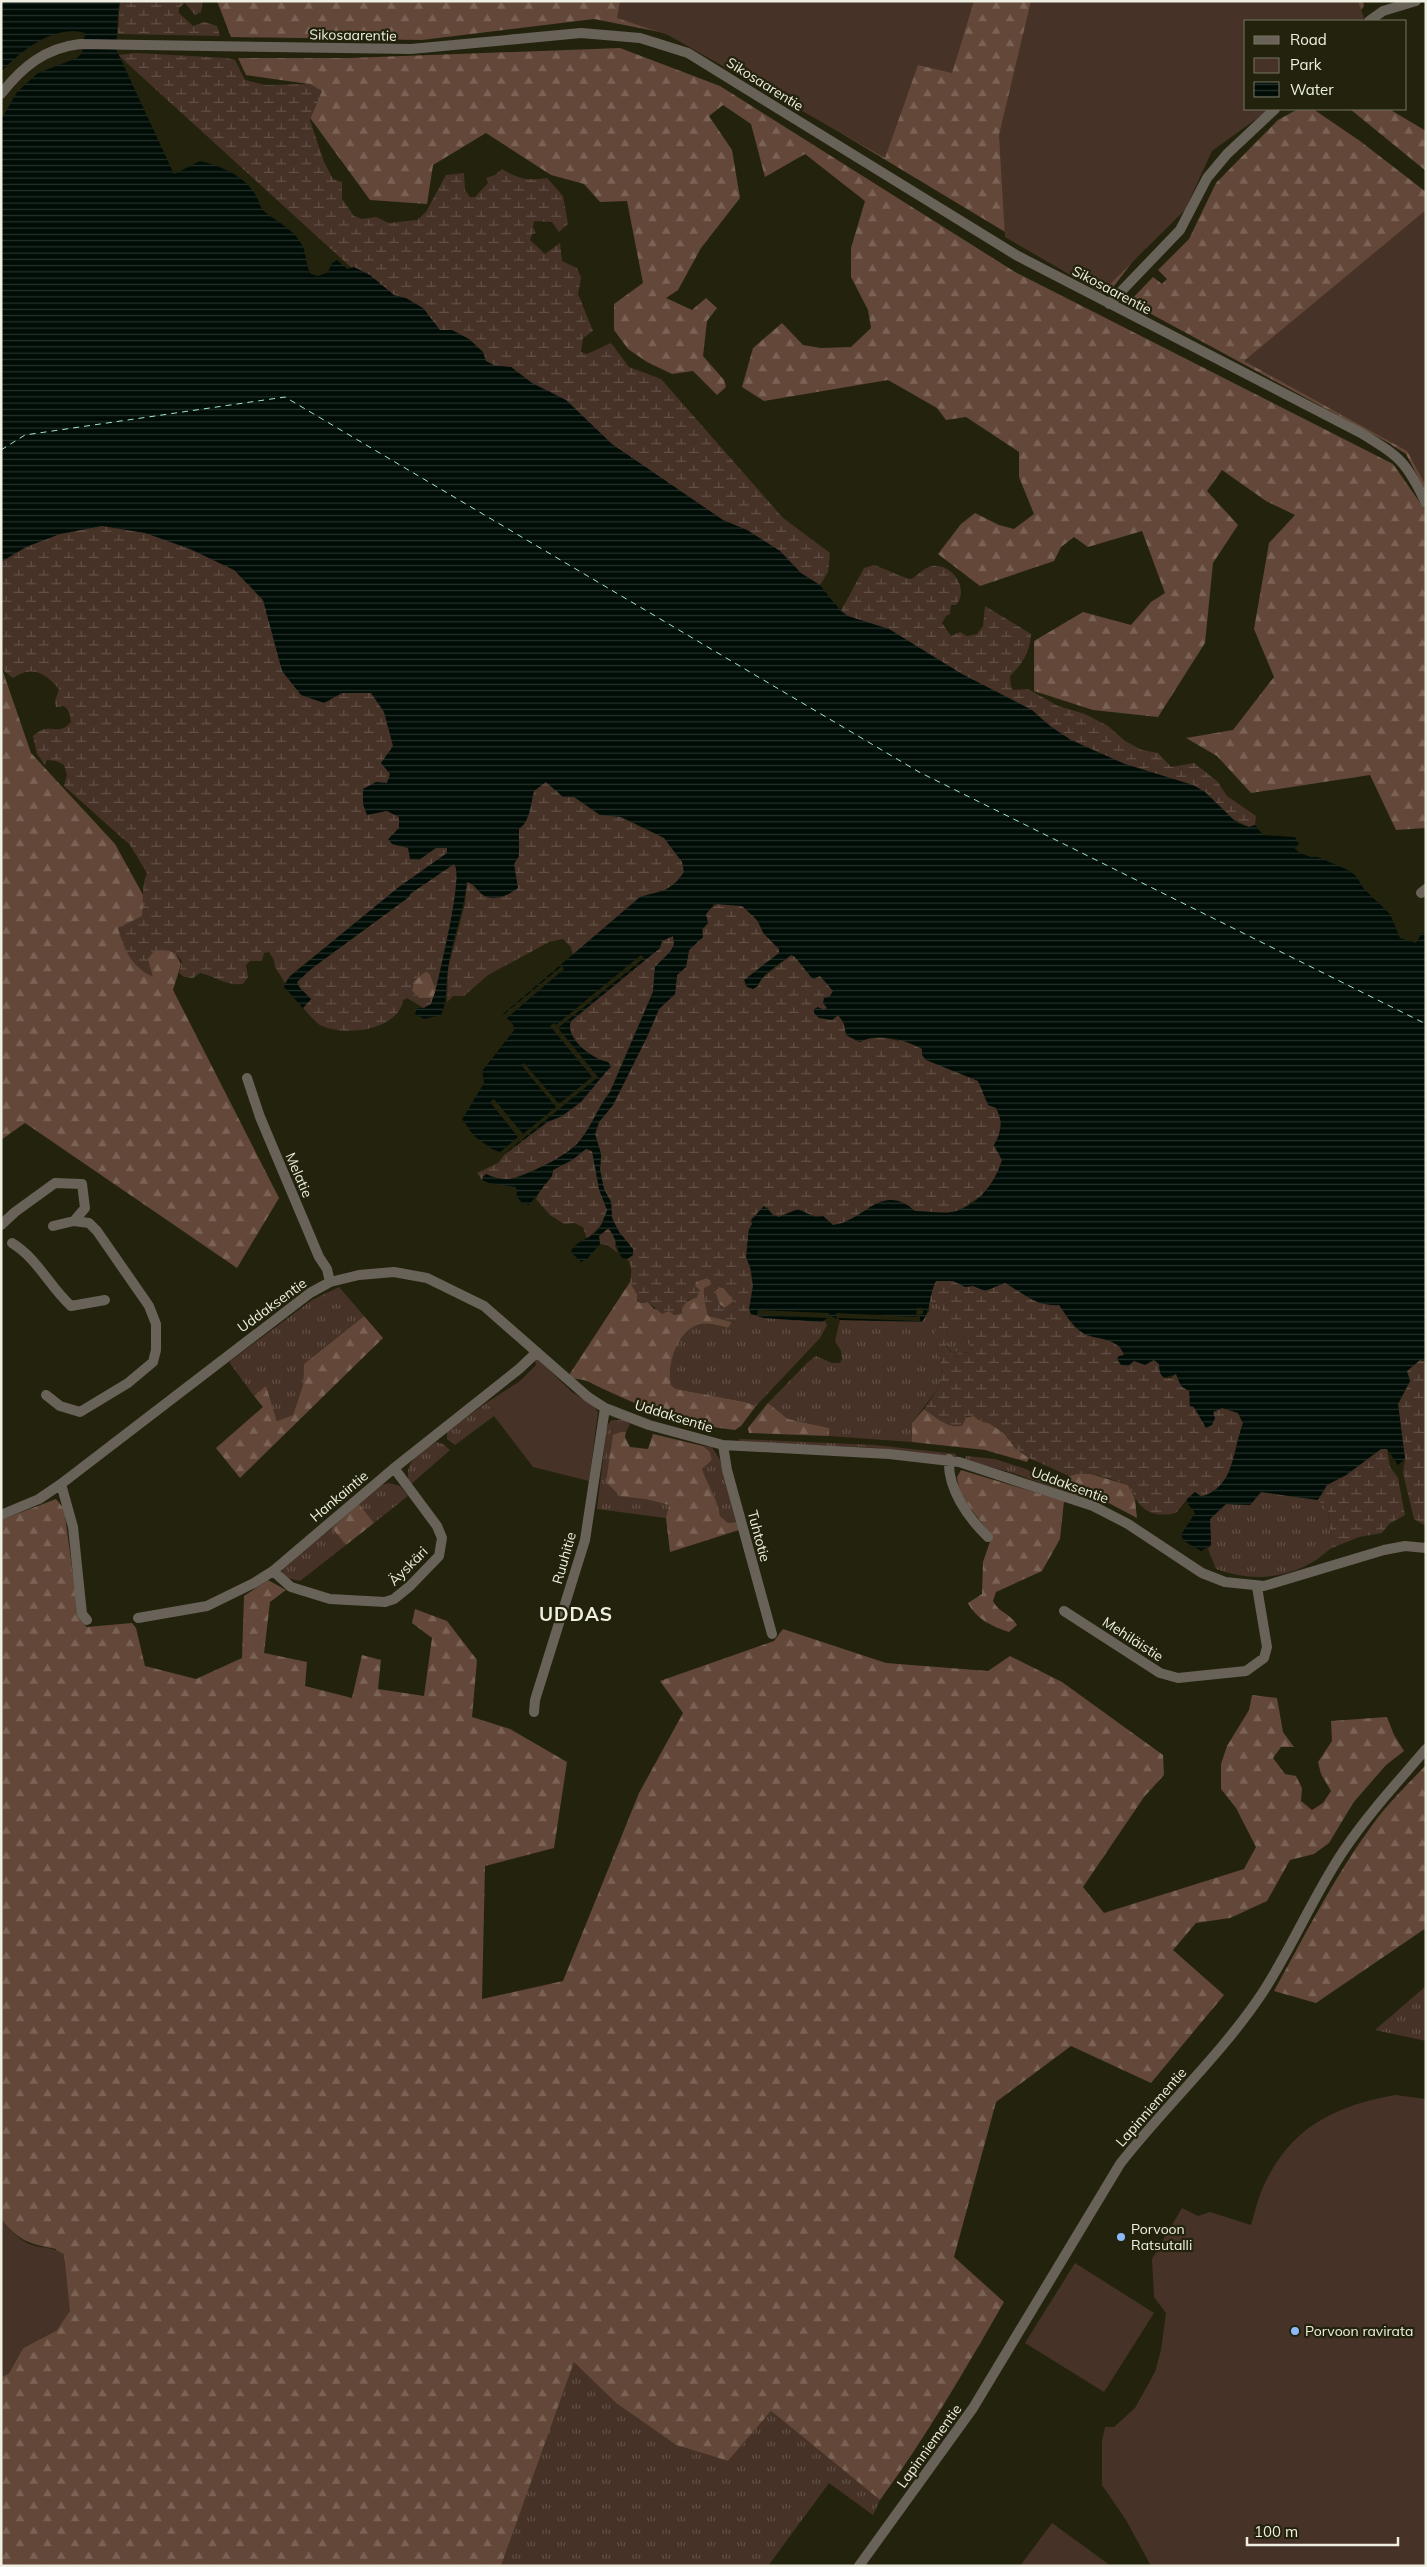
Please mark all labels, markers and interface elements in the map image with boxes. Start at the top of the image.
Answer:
legend [1244,20,1407,110]
street label: Sikosaarentie [309,25,397,45]
text: Road [1290,30,1327,49]
street label: Sikosaarentie [723,53,807,115]
text: Park [1290,55,1322,74]
text: Water [1290,80,1334,99]
street label: Sikosaarentie [1069,262,1155,318]
street label: Melatie [281,1150,317,1200]
street label: Uddaksentie [234,1274,310,1336]
street label: Uddaksentie [633,1396,715,1436]
street label: Uddaksentie [1029,1463,1111,1507]
street label: Hankaintie [306,1467,372,1525]
street label: Tuhtotie [744,1508,774,1564]
street label: Ruuhitie [548,1530,580,1586]
street label: Äyskäri [385,1543,431,1589]
district label: UDDAS [539,1602,613,1626]
street label: Mehiläistie [1099,1613,1167,1665]
street label: Lapinniementie [1112,2064,1190,2150]
place label: Porvoon Ratsutalli [1131,2220,1192,2254]
marker: Porvoon Ratsutalli [1115,2231,1127,2243]
place label: Porvoon ravirata [1305,2322,1413,2340]
marker: Porvoon ravirata [1289,2325,1301,2337]
street label: Lapinniementie [893,2401,965,2491]
scale bar [1247,2514,1398,2546]
text: 100 m [1254,2522,1298,2541]

